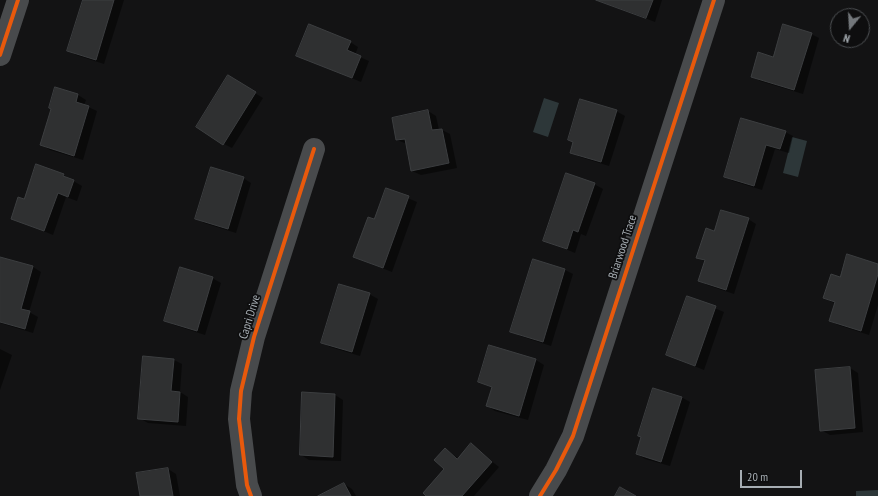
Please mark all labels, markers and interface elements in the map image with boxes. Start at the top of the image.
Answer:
north arrow [830,8,870,48]
text: N [842,31,852,46]
street label: Briarwood Trace [606,213,640,281]
street label: Capri Drive [236,293,264,341]
scale bar [742,462,804,488]
text: 20 m [747,469,768,484]

